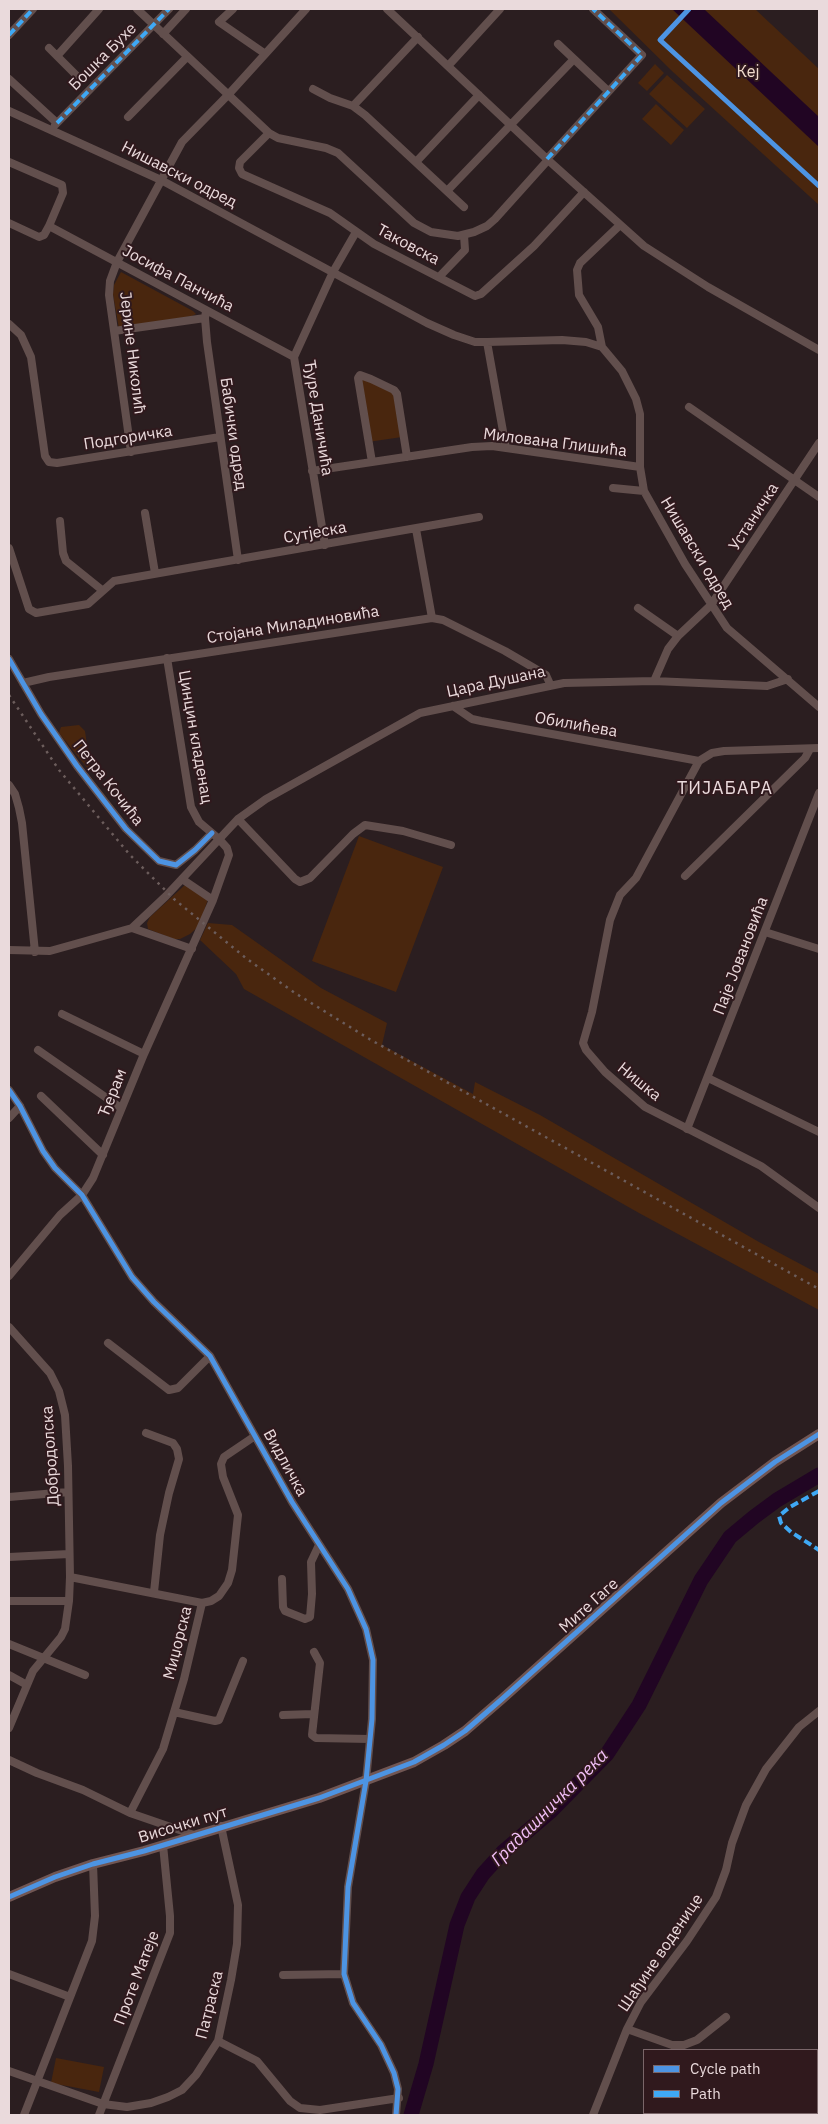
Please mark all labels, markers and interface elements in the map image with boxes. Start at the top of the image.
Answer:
street label: Бошка Бухе [65,19,141,95]
park label: Кеј [737,62,759,82]
street label: Нишавски одред [118,138,240,212]
street label: Таковска [373,221,443,269]
street label: Јосифа Панчића [119,242,237,316]
street label: Јерине Николић [115,291,149,415]
street label: Ђуре Даничића [299,359,337,477]
street label: Бабички одред [216,376,250,492]
street label: Подгоричка [82,422,174,454]
street label: Милована Глишића [482,425,628,461]
street label: Устаничка [725,480,783,554]
street label: Нишавски одред [656,494,738,612]
street label: Сутјеска [282,518,348,548]
street label: Стојана Миладиновића [205,602,381,648]
street label: Цара Душана [445,662,547,702]
street label: Цинцин кладенац [174,669,216,805]
street label: Обилићева [533,708,619,742]
street label: Петра Кочића [69,736,147,830]
district label: ТИЈАБАРА [676,778,774,800]
street label: Паје Јовановића [710,894,772,1018]
street label: Нишка [613,1059,665,1105]
street label: Ђерам [95,1066,131,1120]
street label: Добродолска [38,1405,64,1507]
street label: Видличка [259,1426,311,1500]
street label: Мите Гаге [555,1574,623,1638]
street label: Миџорска [160,1604,196,1682]
water label: Градашничка река [487,1745,613,1871]
street label: Височки пут [136,1802,230,1848]
street label: Шађине воденице [615,1891,707,2015]
street label: Проте Матеје [110,1928,164,2028]
street label: Патраска [192,1969,228,2041]
legend [643,2049,818,2114]
text: Cycle path [690,2059,761,2078]
text: Path [690,2084,721,2103]

